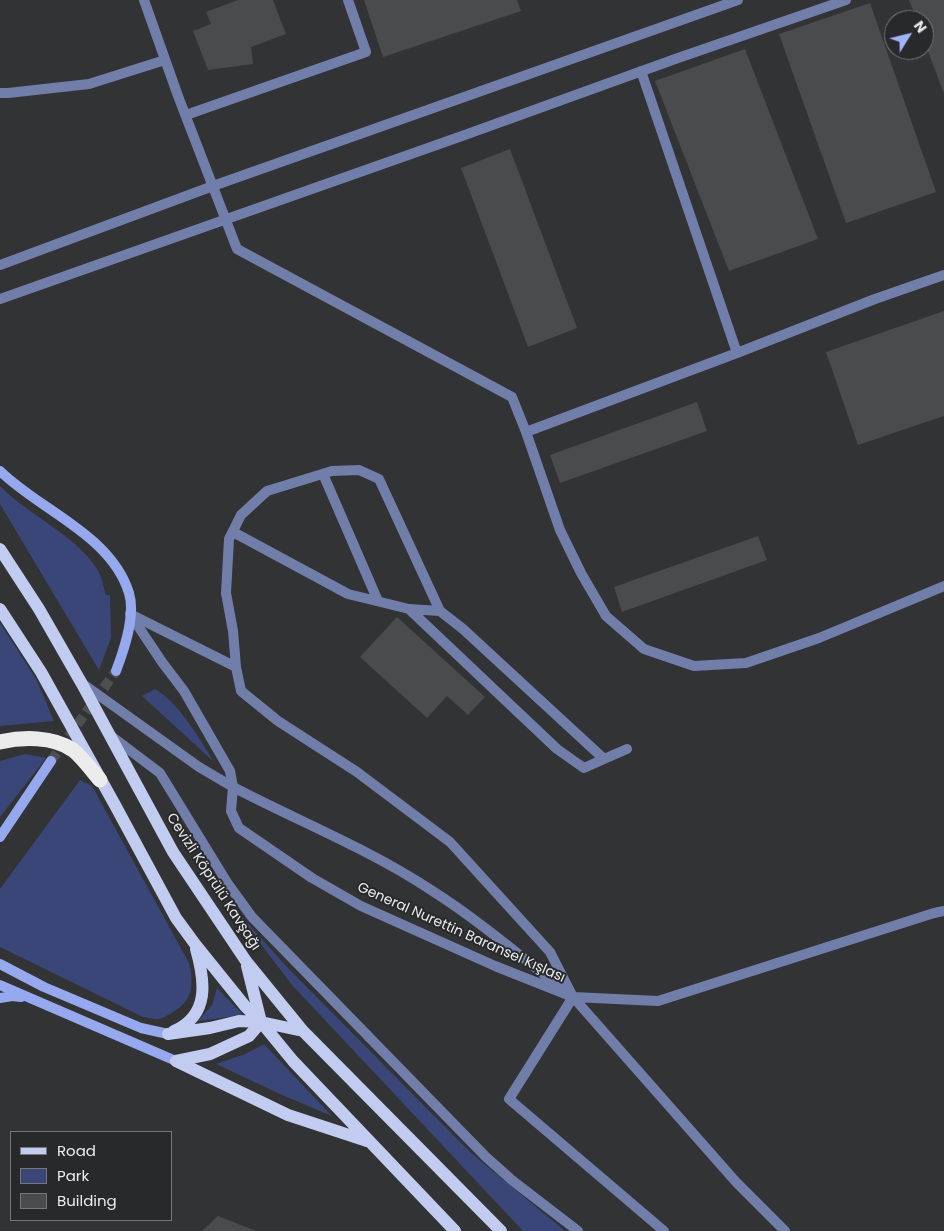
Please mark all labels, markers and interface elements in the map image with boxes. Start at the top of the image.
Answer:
north arrow [884,10,934,60]
text: N [909,17,932,37]
street label: Cevizli Köprülü Kavşağı [162,810,264,954]
street label: General Nurettin Baransel Kışlası [354,879,568,987]
legend [10,1131,172,1221]
text: Road [57,1140,96,1161]
text: Park [57,1165,89,1186]
text: Building [57,1190,117,1211]

